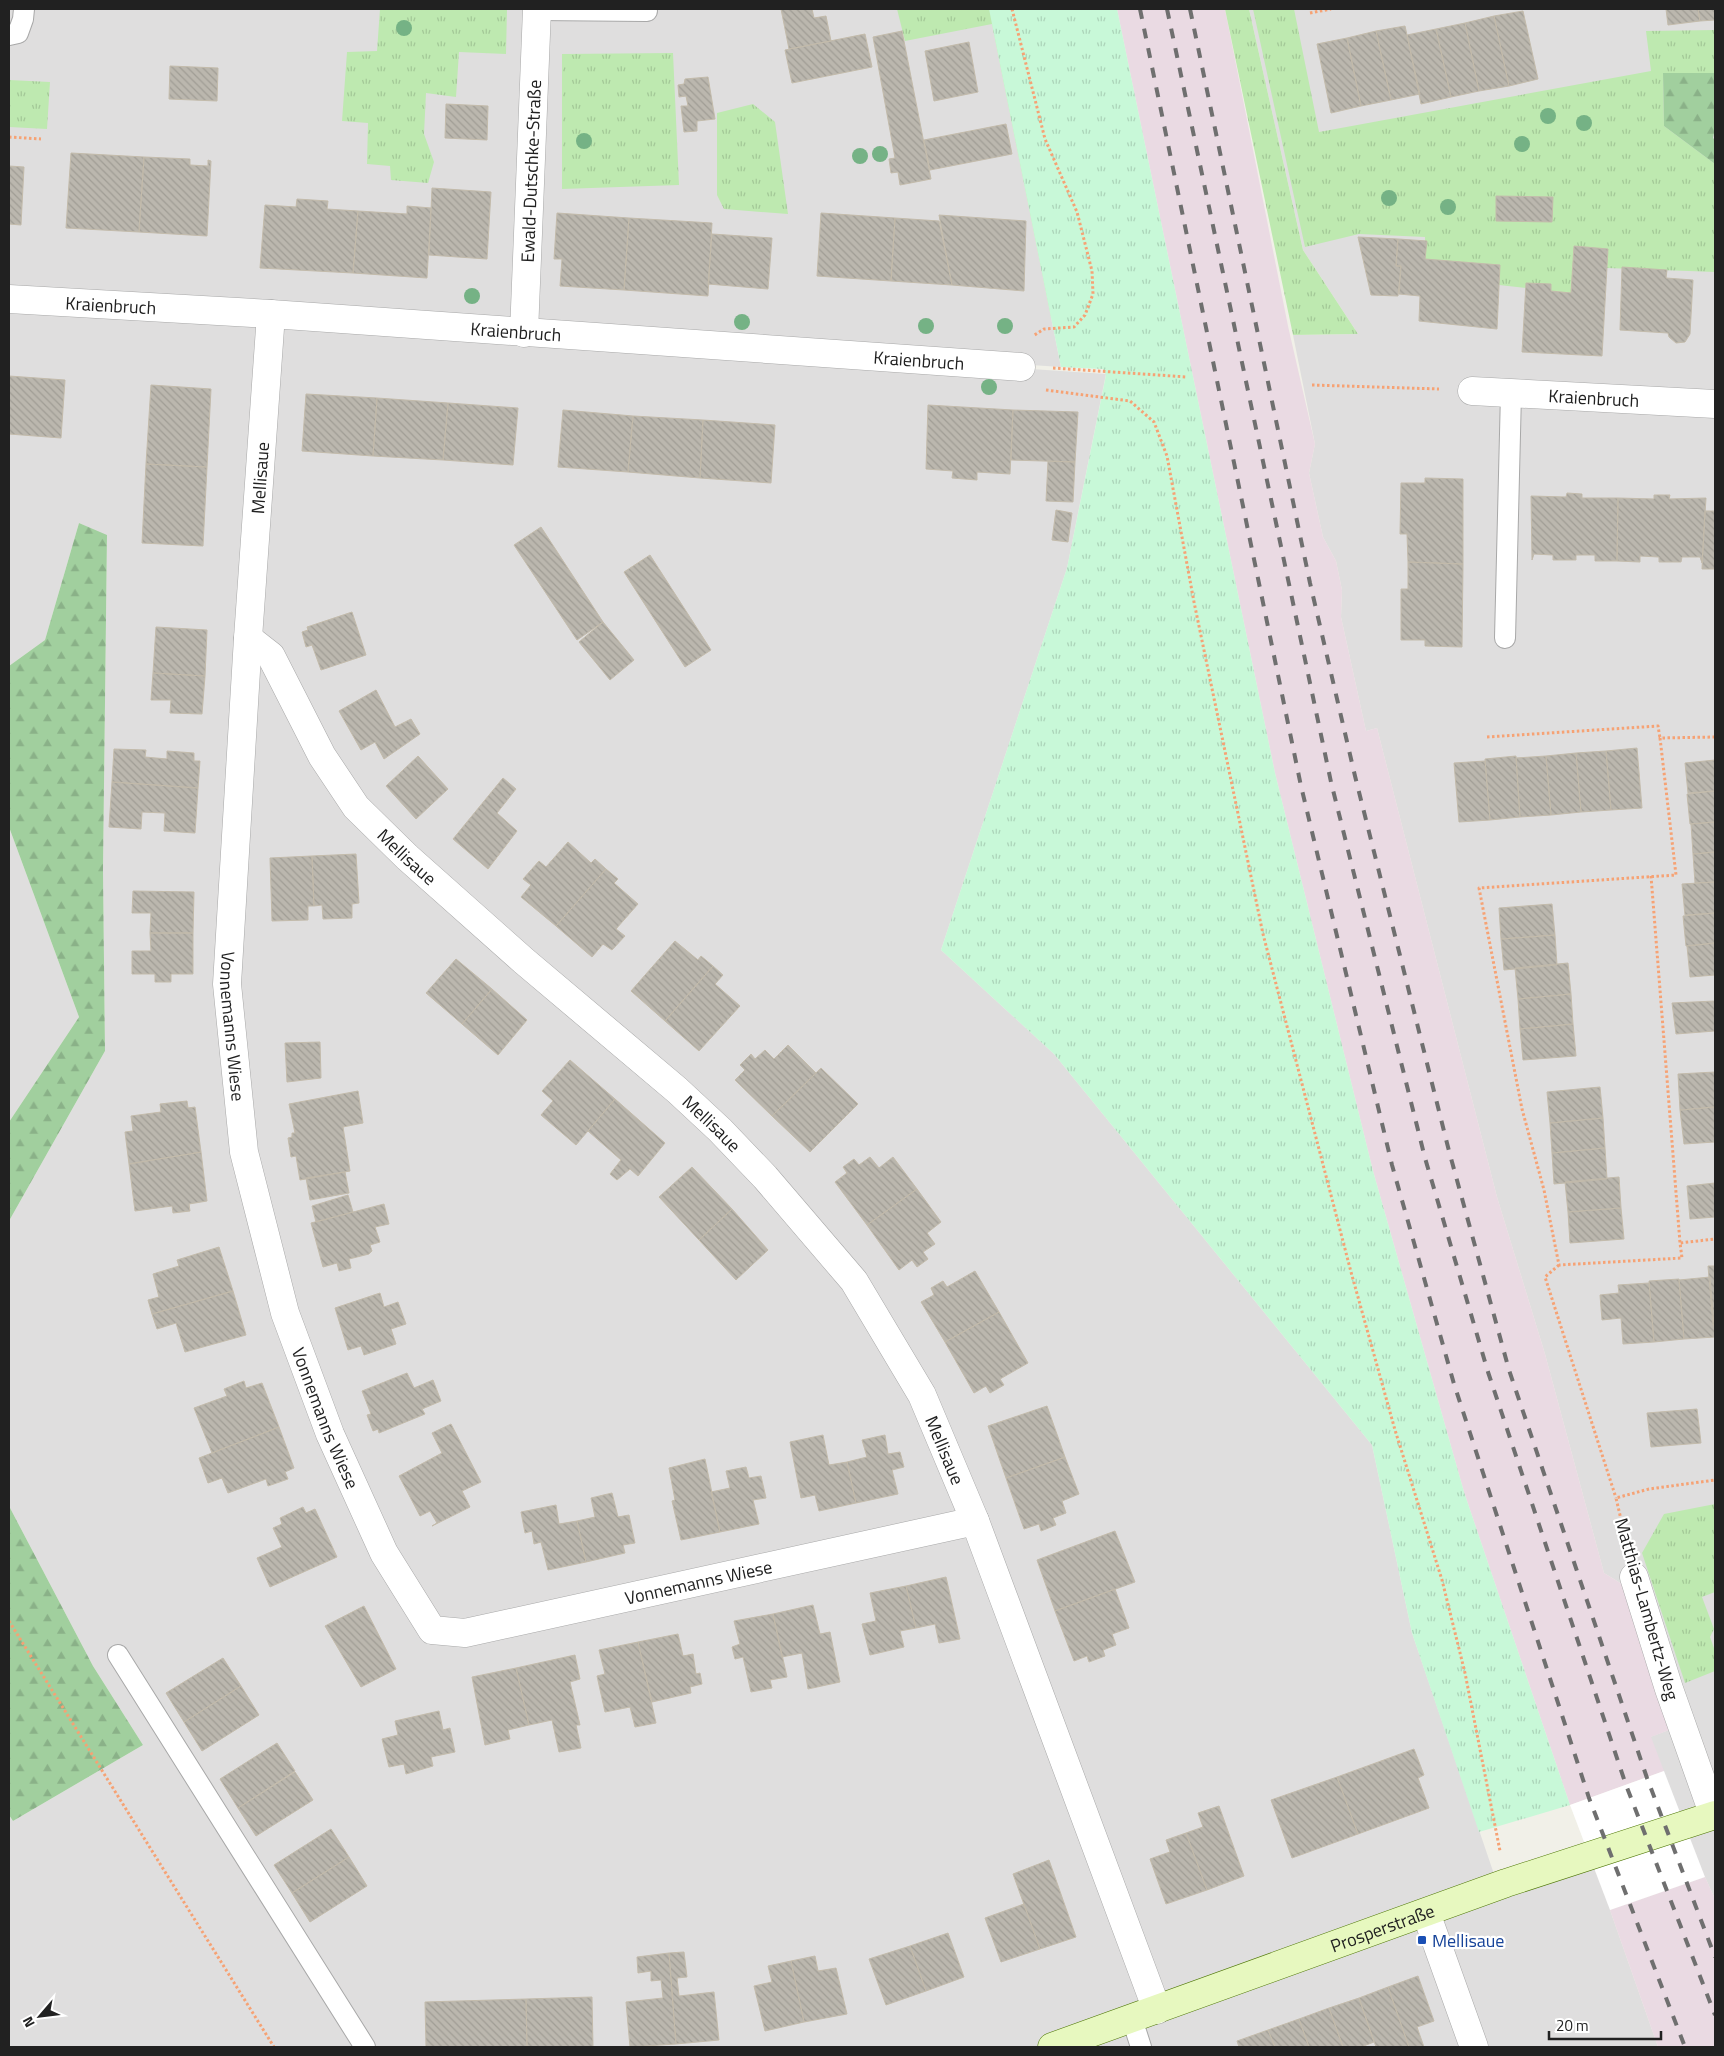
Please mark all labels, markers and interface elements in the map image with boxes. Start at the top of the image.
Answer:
street label: Ewald-Dutschke-Straße [513,79,548,263]
street label: Kraienbruch [65,289,157,321]
street label: Kraienbruch [470,315,562,348]
street label: Kraienbruch [873,343,965,376]
street label: Kraienbruch [1548,382,1640,413]
street label: Mellisaue [244,441,276,515]
street label: Mellisaue [372,822,443,891]
street label: Vonnemanns Wiese [213,951,252,1102]
street label: Mellisaue [677,1088,748,1158]
street label: Vonnemanns Wiese [285,1343,366,1493]
street label: Mellisaue [919,1411,972,1489]
street label: Matthias-Lambertz-Weg [1608,1515,1686,1703]
street label: Vonnemanns Wiese [622,1552,775,1611]
street label: Prosperstraße [1326,1897,1438,1959]
place label: Mellisaue [1432,1927,1504,1954]
marker: Mellisaue [1416,1934,1428,1946]
north arrow [15,1991,65,2041]
scale bar [1549,2008,1662,2040]
text: N [17,2013,40,2032]
text: 20 m [1556,2014,1589,2037]

